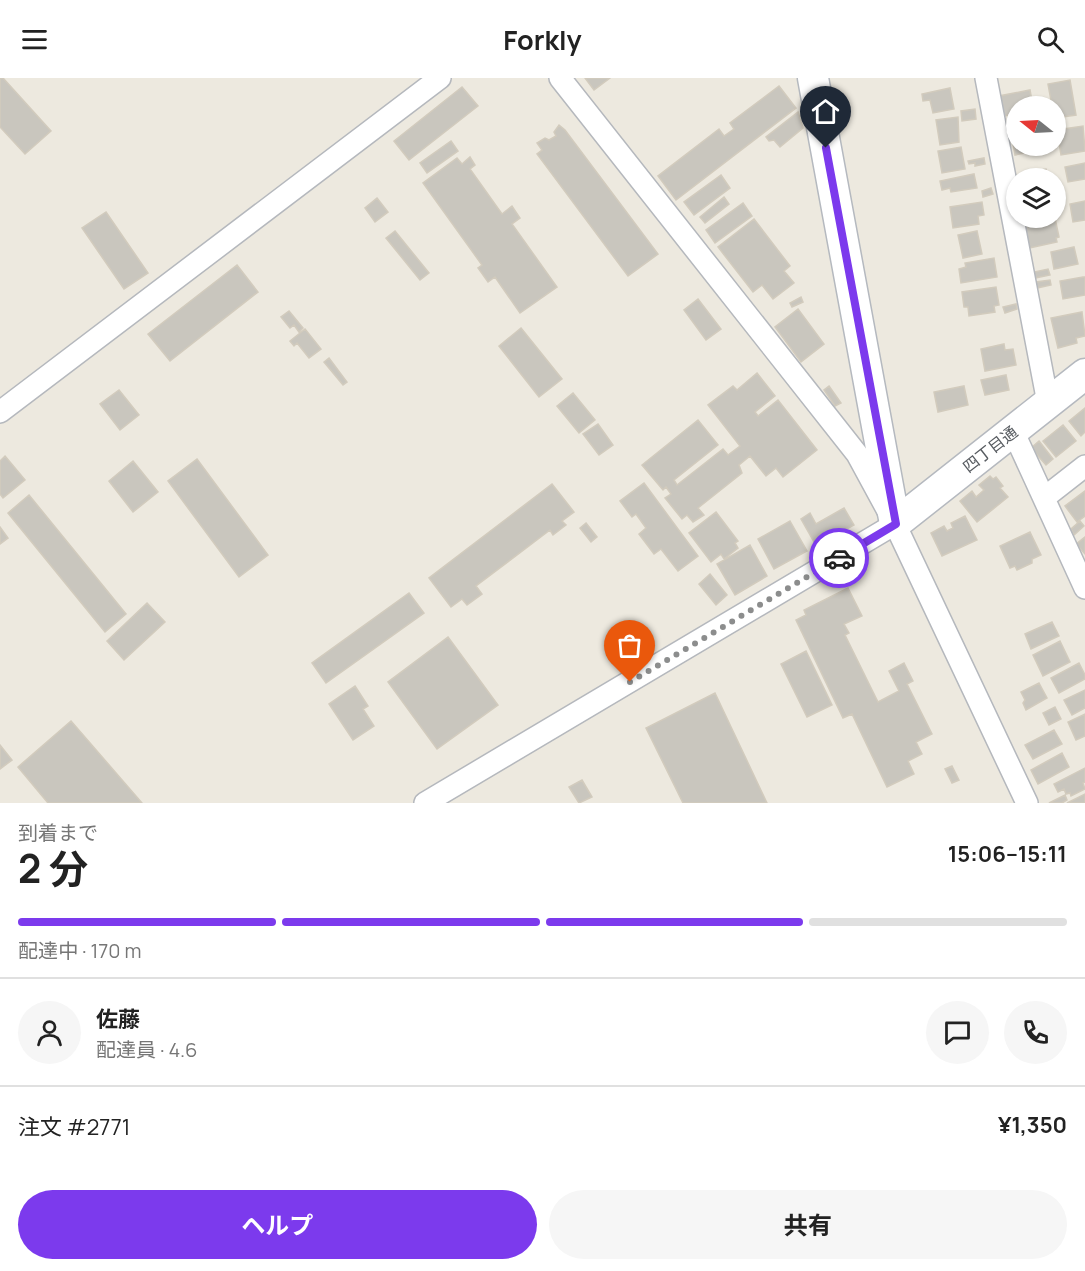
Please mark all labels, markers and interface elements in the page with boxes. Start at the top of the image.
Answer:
text: Forkly [503,21,582,58]
icon: menu [18,23,51,56]
icon: search [1034,23,1067,56]
pin [800,86,851,148]
icon: home [809,95,842,128]
north arrow [1006,96,1066,156]
map controls [1006,96,1066,228]
button: layers [1006,168,1066,228]
street label: 四丁目通 [958,421,1022,477]
courier [809,528,869,588]
icon: car [823,542,856,575]
pin [604,620,655,682]
icon: bag [613,629,646,662]
text: 到着まで [18,819,98,846]
text: 15:06–15:11 [948,839,1067,869]
text: 2 分 [18,841,88,895]
text: 配達中 · 170 m [18,937,142,964]
button: person [18,1001,81,1064]
button: chat [926,1001,989,1064]
button: phone [1004,1001,1067,1064]
text: 佐藤 [96,1004,140,1034]
text: 配達員 · 4.6 [96,1036,197,1063]
text: ¥1,350 [998,1110,1067,1140]
text: 注文 #2771 [18,1112,130,1142]
button: ヘルプ [18,1190,537,1259]
button: 共有 [549,1190,1067,1259]

